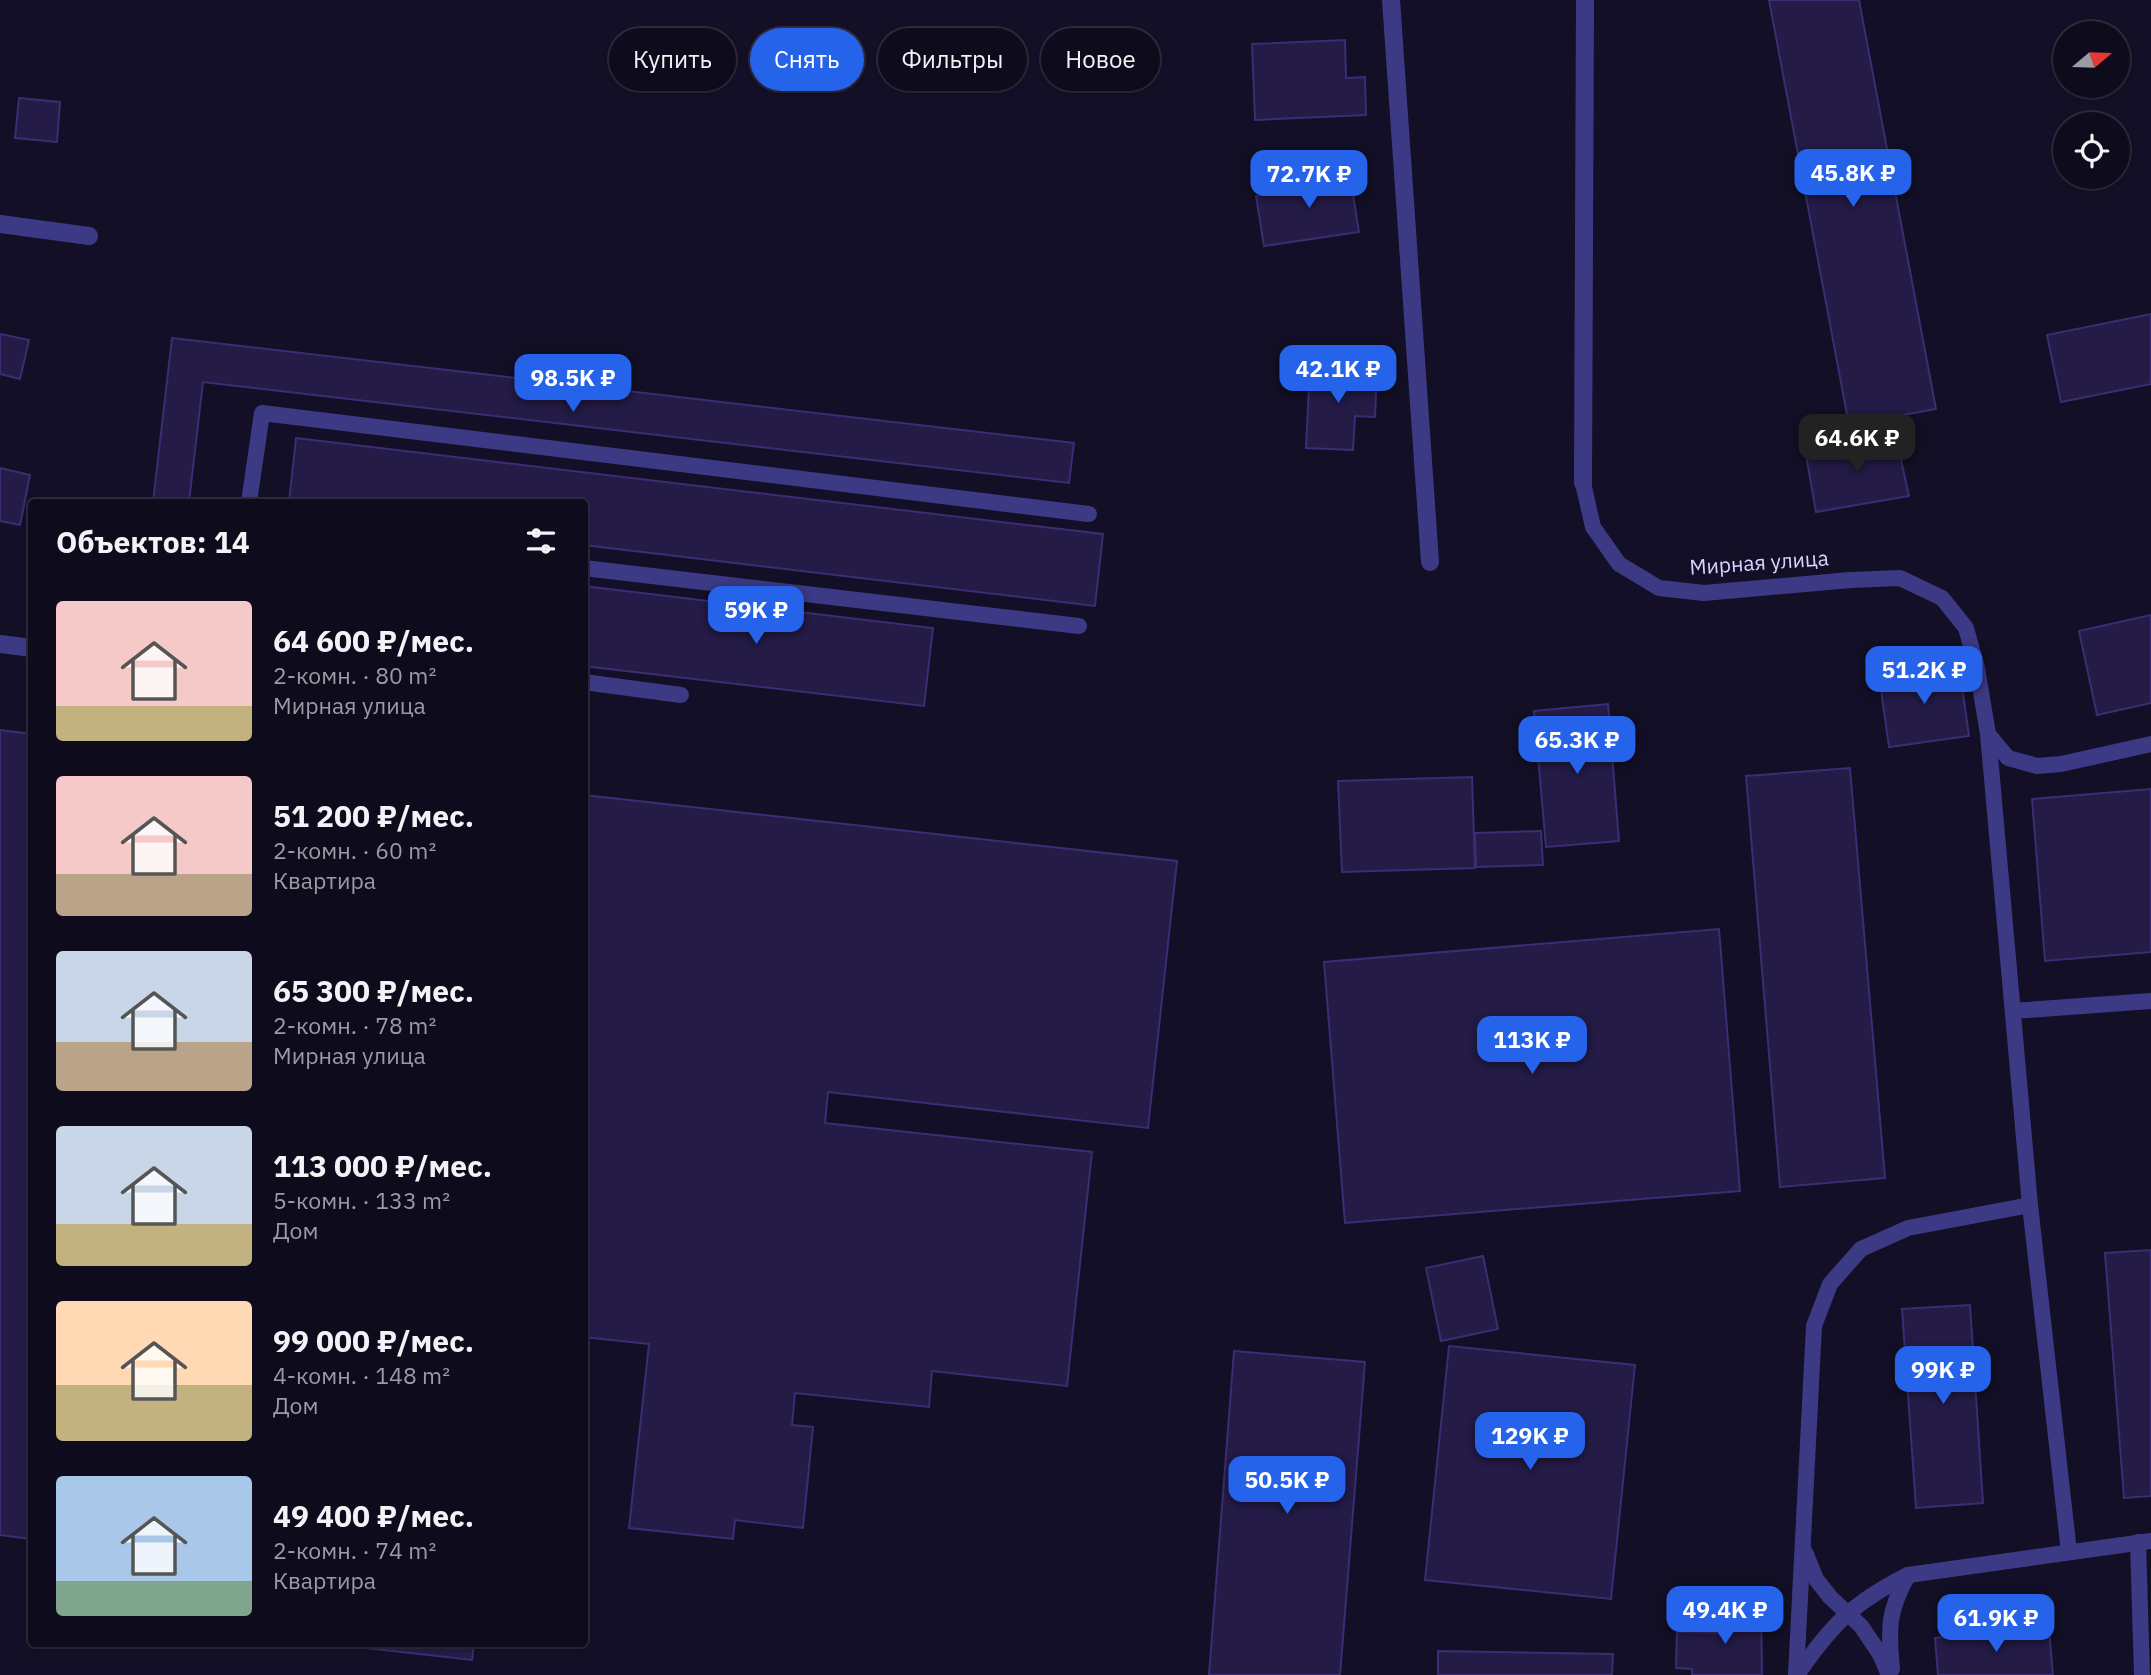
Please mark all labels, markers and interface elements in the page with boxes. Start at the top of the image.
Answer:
north arrow [2053,21,2130,98]
map controls [2053,21,2130,189]
chip: Купить [609,28,736,91]
chip: Снять [750,28,864,91]
chip: Фильтры [878,28,1027,91]
chip: Новое [1041,28,1160,91]
button: locate [2053,112,2130,189]
pin: 72.7K ₽ [1244,150,1374,210]
pin: 45.8K ₽ [1788,150,1918,209]
text: 45.8K ₽ [1810,157,1896,187]
text: 72.7K ₽ [1266,158,1352,188]
pin: 42.1K ₽ [1273,346,1403,405]
text: 42.1K ₽ [1295,353,1381,383]
pin: 98.5K ₽ [508,354,638,414]
text: 98.5K ₽ [530,362,616,392]
pin: 64.6K ₽ [1792,414,1922,474]
text: 64.6K ₽ [1814,422,1900,452]
text: Объектов: 14 [56,522,250,561]
icon: filters [522,522,560,560]
street label: Мирная улица [1688,543,1829,581]
pin: 59K ₽ [707,586,805,646]
text: 59K ₽ [724,594,788,624]
text: 64 600 ₽/мес. [273,621,474,660]
icon: home [112,629,196,713]
pin: 51.2K ₽ [1859,646,1989,706]
text: 51.2K ₽ [1881,654,1967,684]
text: 2-комн. · 80 m² [273,660,436,690]
text: Мирная улица [273,690,426,720]
pin: 65.3K ₽ [1512,716,1642,776]
text: 65.3K ₽ [1534,724,1620,754]
text: 51 200 ₽/мес. [273,796,474,835]
icon: home [112,804,196,888]
text: 2-комн. · 60 m² [273,835,436,865]
text: Квартира [273,865,376,895]
text: 65 300 ₽/мес. [273,971,474,1010]
icon: home [112,979,196,1063]
text: 2-комн. · 78 m² [273,1010,436,1040]
pin: 113K ₽ [1475,1016,1589,1076]
text: 113K ₽ [1493,1024,1571,1054]
text: Мирная улица [273,1040,426,1070]
text: 113 000 ₽/мес. [273,1146,492,1185]
icon: home [112,1154,196,1238]
text: 5-комн. · 133 m² [273,1185,450,1215]
text: Дом [273,1215,318,1245]
text: 99 000 ₽/мес. [273,1321,474,1360]
icon: home [112,1329,196,1413]
pin: 99K ₽ [1894,1346,1992,1406]
text: 99K ₽ [1911,1354,1975,1384]
text: 4-комн. · 148 m² [273,1360,450,1390]
text: Дом [273,1390,318,1420]
pin: 129K ₽ [1473,1412,1587,1472]
text: 129K ₽ [1491,1420,1569,1450]
pin: 50.5K ₽ [1222,1456,1352,1516]
text: 50.5K ₽ [1244,1464,1330,1494]
text: 49 400 ₽/мес. [273,1496,474,1535]
icon: home [112,1504,196,1588]
text: 2-комн. · 74 m² [273,1535,436,1565]
text: Квартира [273,1565,376,1595]
pin: 49.4K ₽ [1660,1586,1790,1646]
text: 49.4K ₽ [1682,1594,1768,1624]
pin: 61.9K ₽ [1931,1594,2061,1654]
text: 61.9K ₽ [1953,1602,2039,1632]

